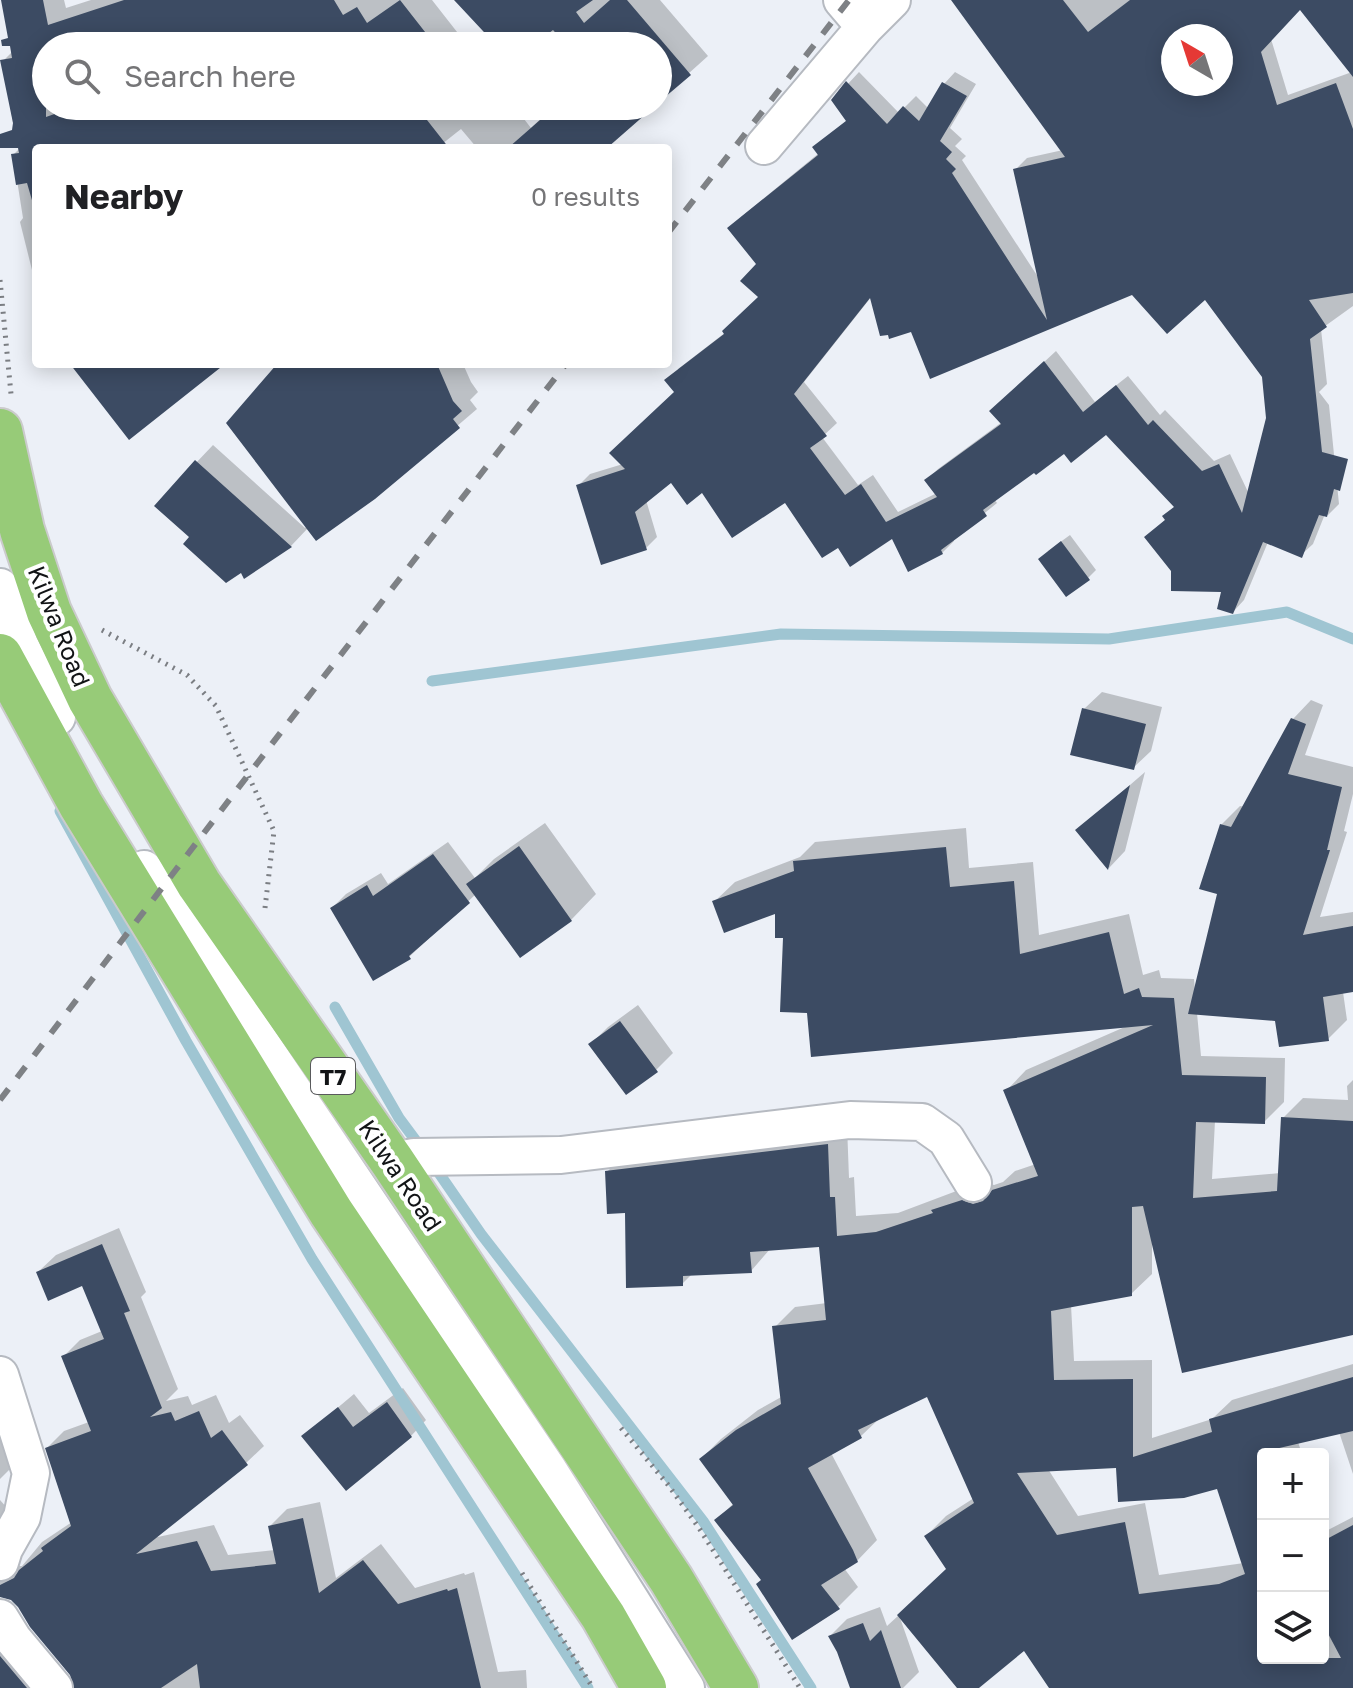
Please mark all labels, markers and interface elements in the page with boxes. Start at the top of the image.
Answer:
north arrow [1161,24,1233,96]
search box [32,32,672,120]
icon: search [60,54,104,98]
text: Search here [124,58,296,94]
text: Nearby [64,176,184,216]
text: 0 results [531,181,640,212]
street label: Kilwa Road [23,561,97,691]
road number: T7 [311,1058,355,1094]
street label: Kilwa Road [353,1114,449,1236]
map controls [1257,1448,1329,1664]
button: + [1257,1448,1329,1520]
button: − [1257,1520,1329,1592]
button: layers [1257,1592,1329,1664]

